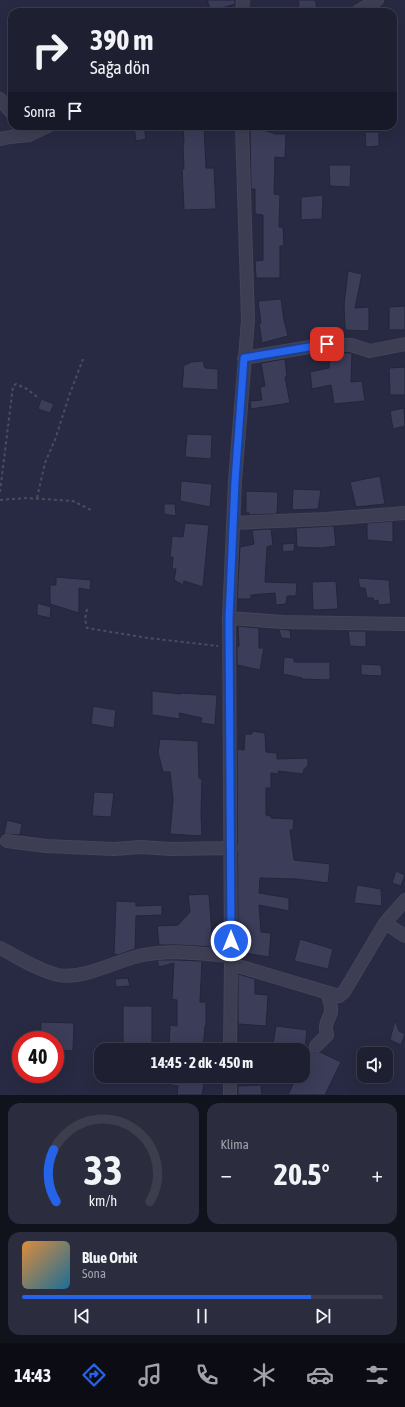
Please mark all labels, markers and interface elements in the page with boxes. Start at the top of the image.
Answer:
icon: right [24,24,76,76]
text: 390 m [90,24,153,56]
text: Sağa dön [90,57,150,78]
icon: arrive [64,100,86,122]
text: Sonra [24,103,56,120]
pin [310,327,344,361]
icon: arrive [316,333,338,355]
position arrow [210,920,252,962]
speed limit sign: 40 [12,1031,64,1083]
map controls [357,1047,393,1083]
button: sound [357,1047,393,1083]
text: 14:45 · 2 dk · 450 m [151,1054,253,1071]
text: Klima [221,1137,249,1152]
text: 33 [84,1145,123,1193]
text: 20.5° [274,1157,330,1191]
text: − [221,1161,232,1187]
text: + [372,1161,383,1187]
text: km/h [89,1192,117,1208]
text: Blue Orbit [82,1249,137,1266]
text: Sona [82,1266,106,1281]
icon: previous [71,1305,93,1327]
icon: pause [191,1305,213,1327]
icon: next [312,1305,334,1327]
icon: directions [80,1361,108,1389]
icon: music [136,1361,164,1389]
icon: phone [193,1361,221,1389]
icon: climate [250,1361,278,1389]
icon: car [306,1361,334,1389]
icon: filters [363,1361,391,1389]
text: 14:43 [14,1365,51,1386]

